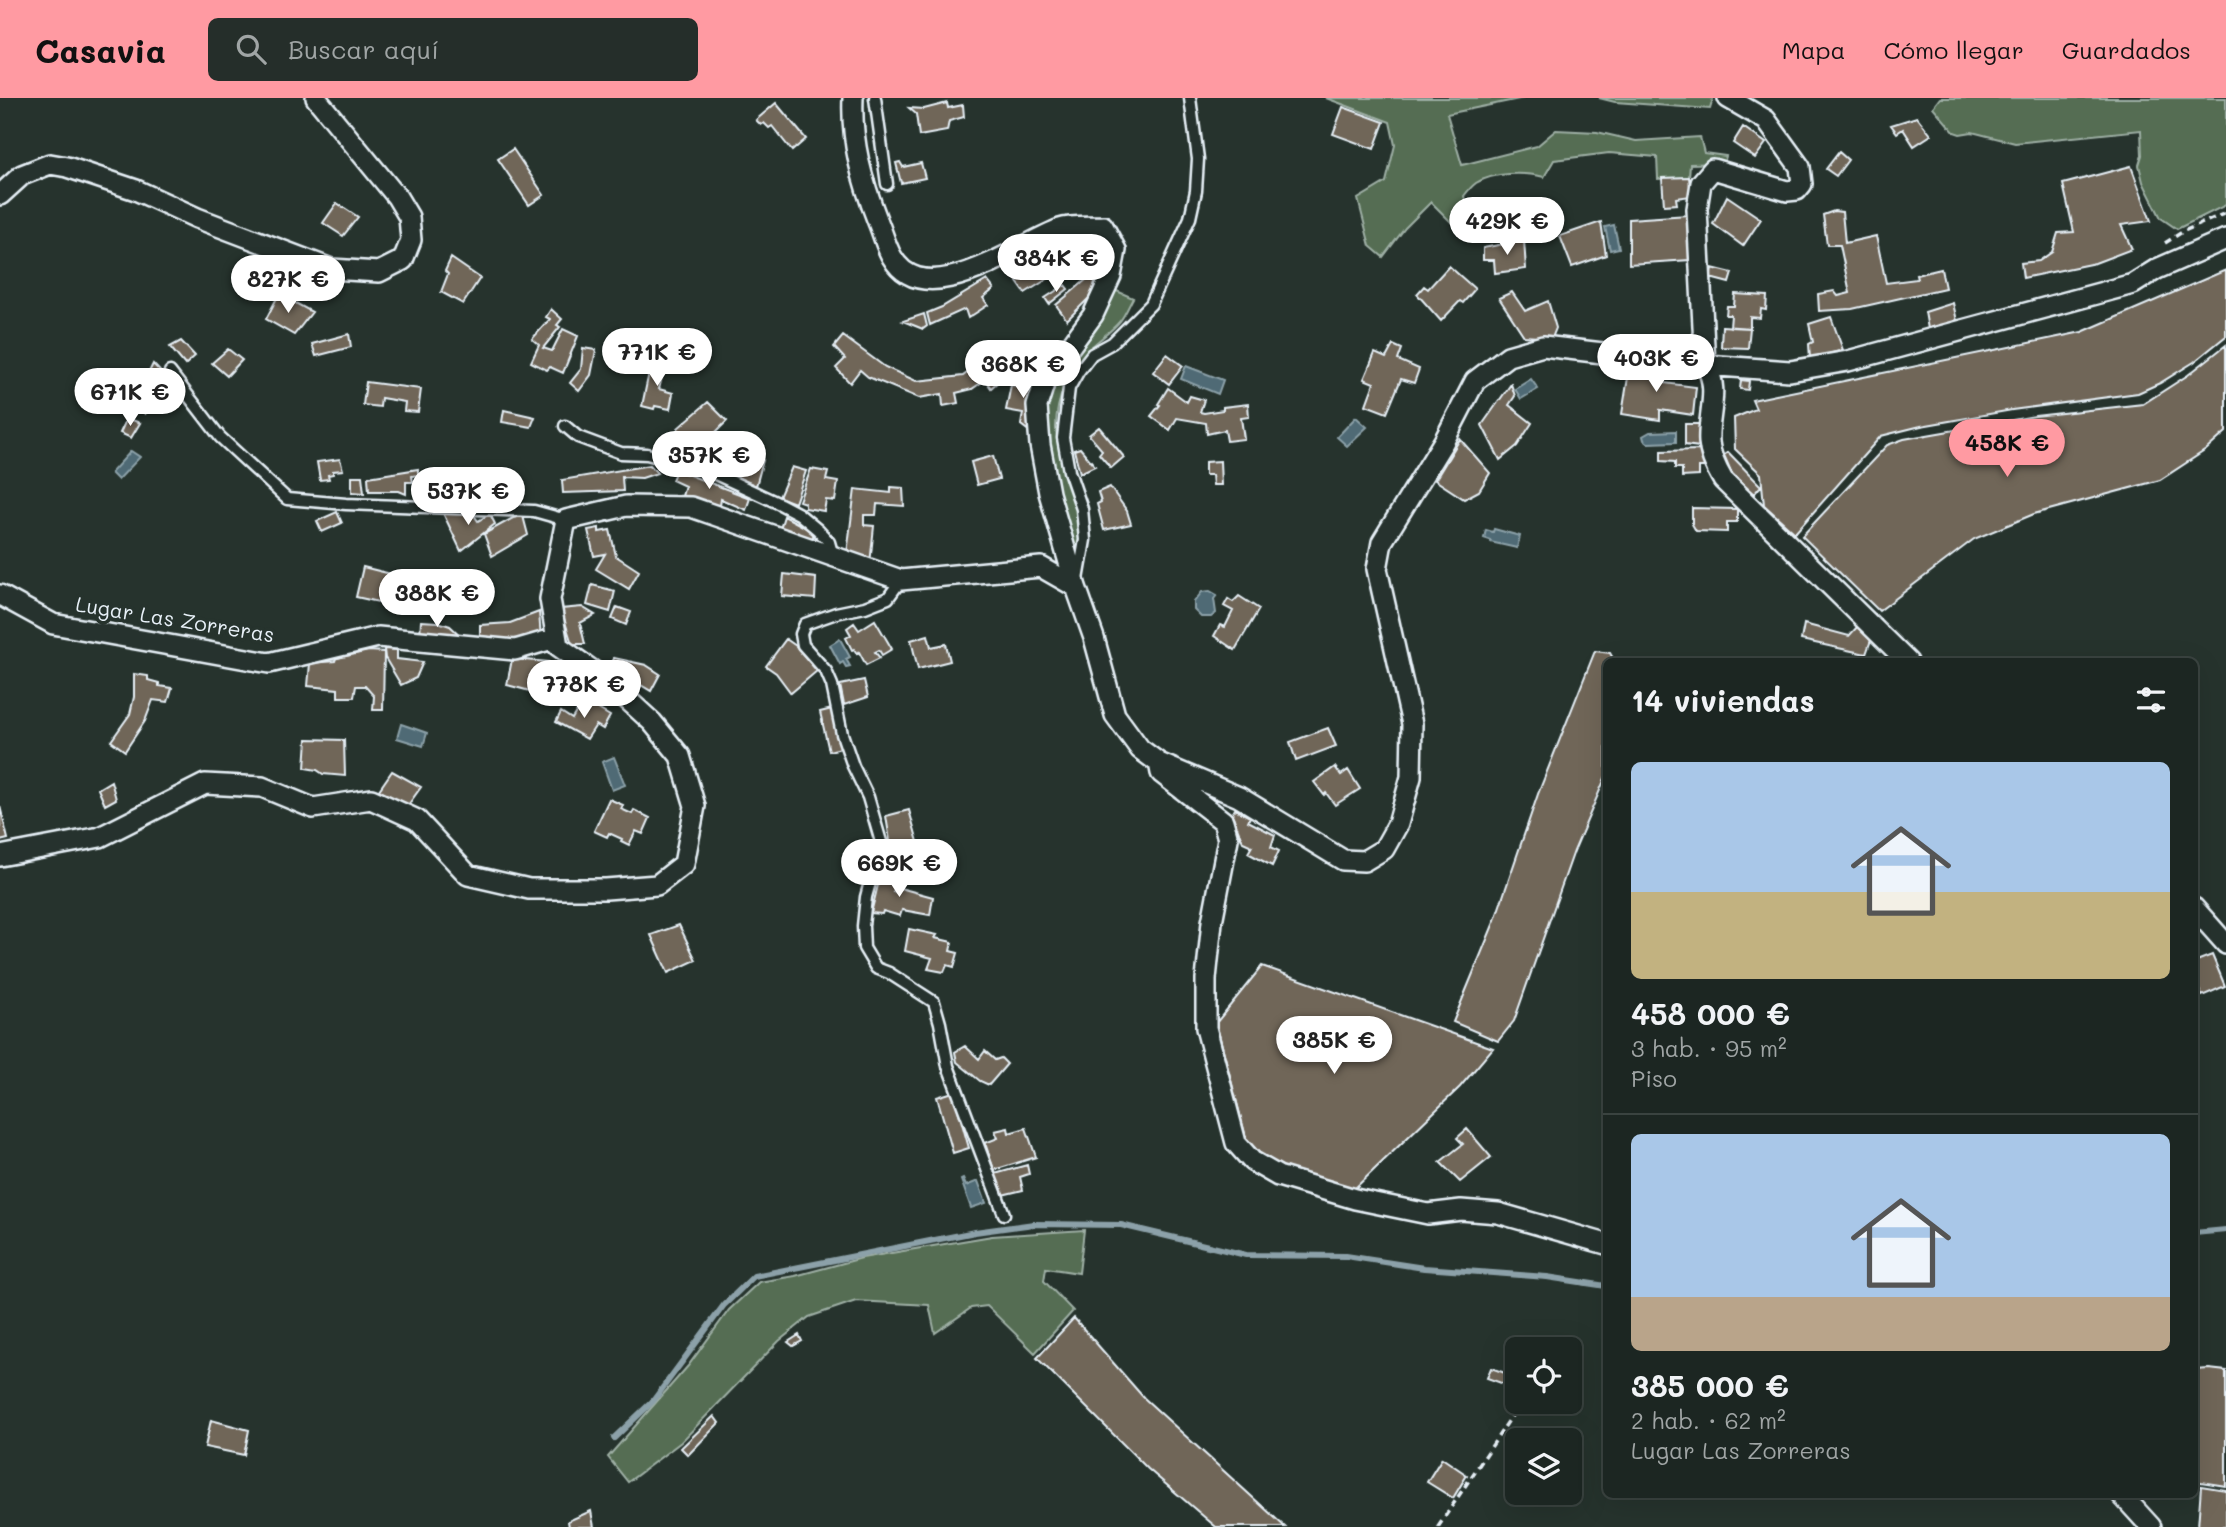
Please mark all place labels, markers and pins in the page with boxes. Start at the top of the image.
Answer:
pin: 429K € [1450,198,1564,257]
pin: 384K € [999,234,1113,294]
pin: 827K € [231,256,345,315]
pin: 771K € [600,328,714,388]
pin: 403K € [1599,334,1713,394]
pin: 368K € [966,341,1080,400]
pin: 671K € [73,368,187,428]
pin: 458K € [1950,420,2064,479]
pin: 357K € [652,432,766,491]
pin: 537K € [411,468,525,527]
pin: 388K € [380,570,494,629]
pin: 778K € [527,660,641,720]
pin: 669K € [842,840,956,899]
pin: 385K € [1277,1016,1391,1076]

